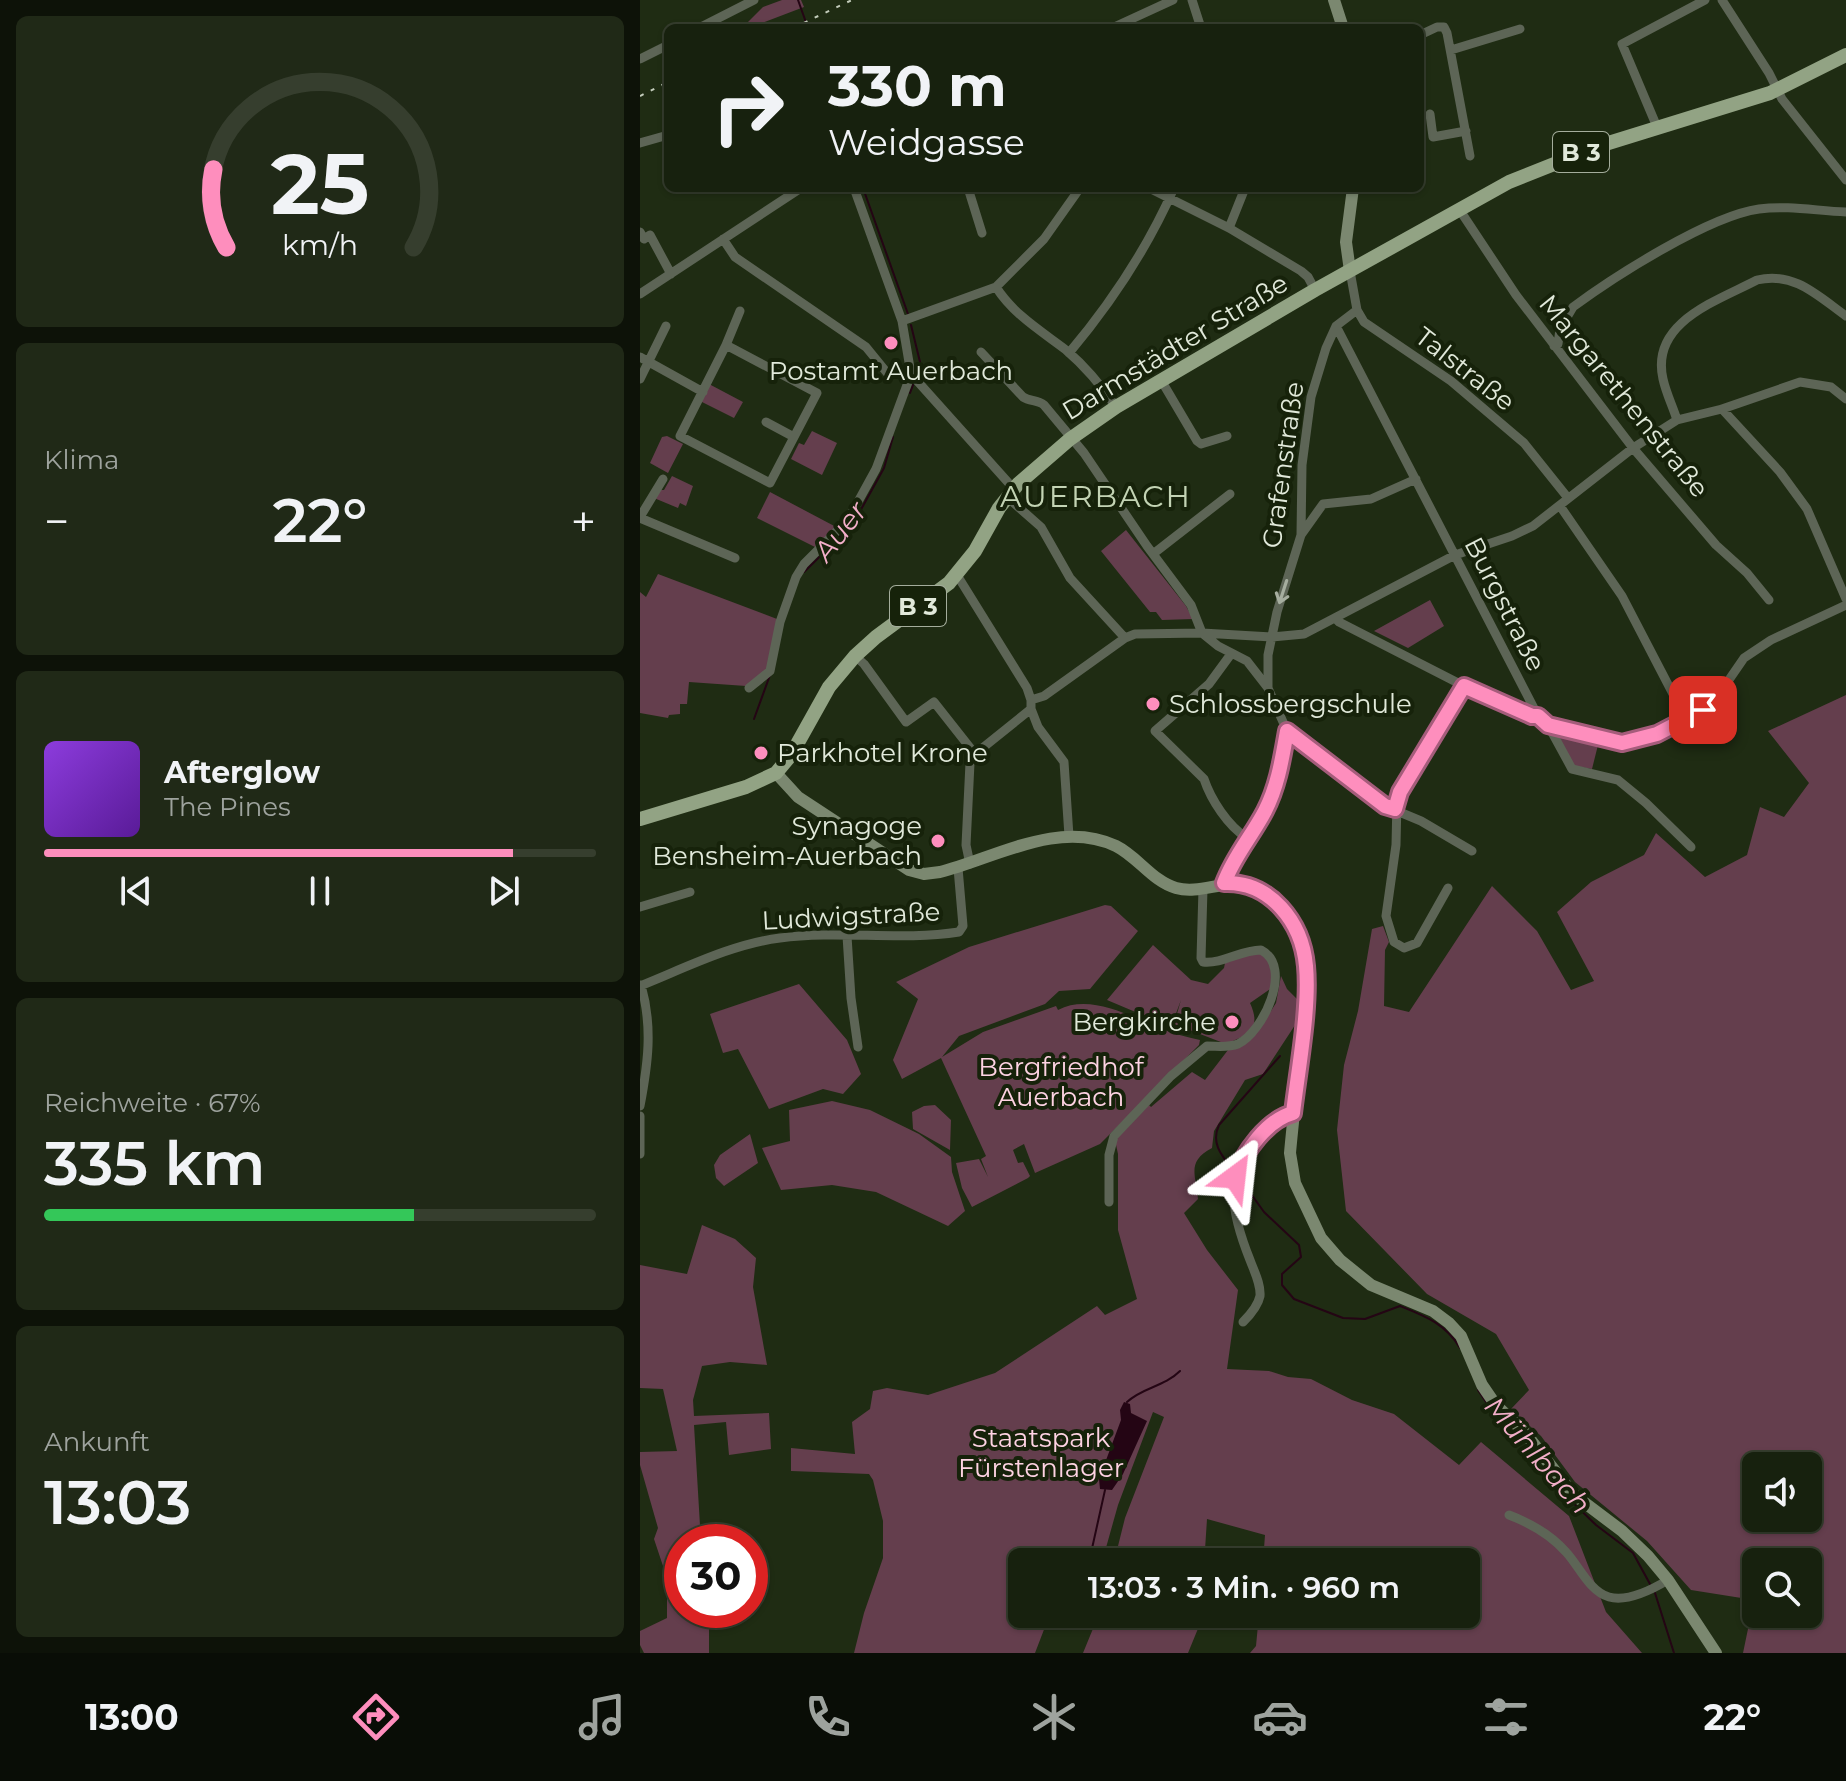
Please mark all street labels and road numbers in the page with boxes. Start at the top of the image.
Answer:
road number: B 3 [1553,132,1609,172]
street label: Darmstädter Straße [1056,267,1294,427]
street label: Margarethenstraße [1532,288,1716,504]
street label: Talstraße [1409,320,1521,418]
street label: Grafenstraße [1255,380,1311,550]
street label: Burgstraße [1458,532,1552,676]
road number: B 3 [890,586,946,626]
street label: Ludwigstraße [761,895,941,937]

